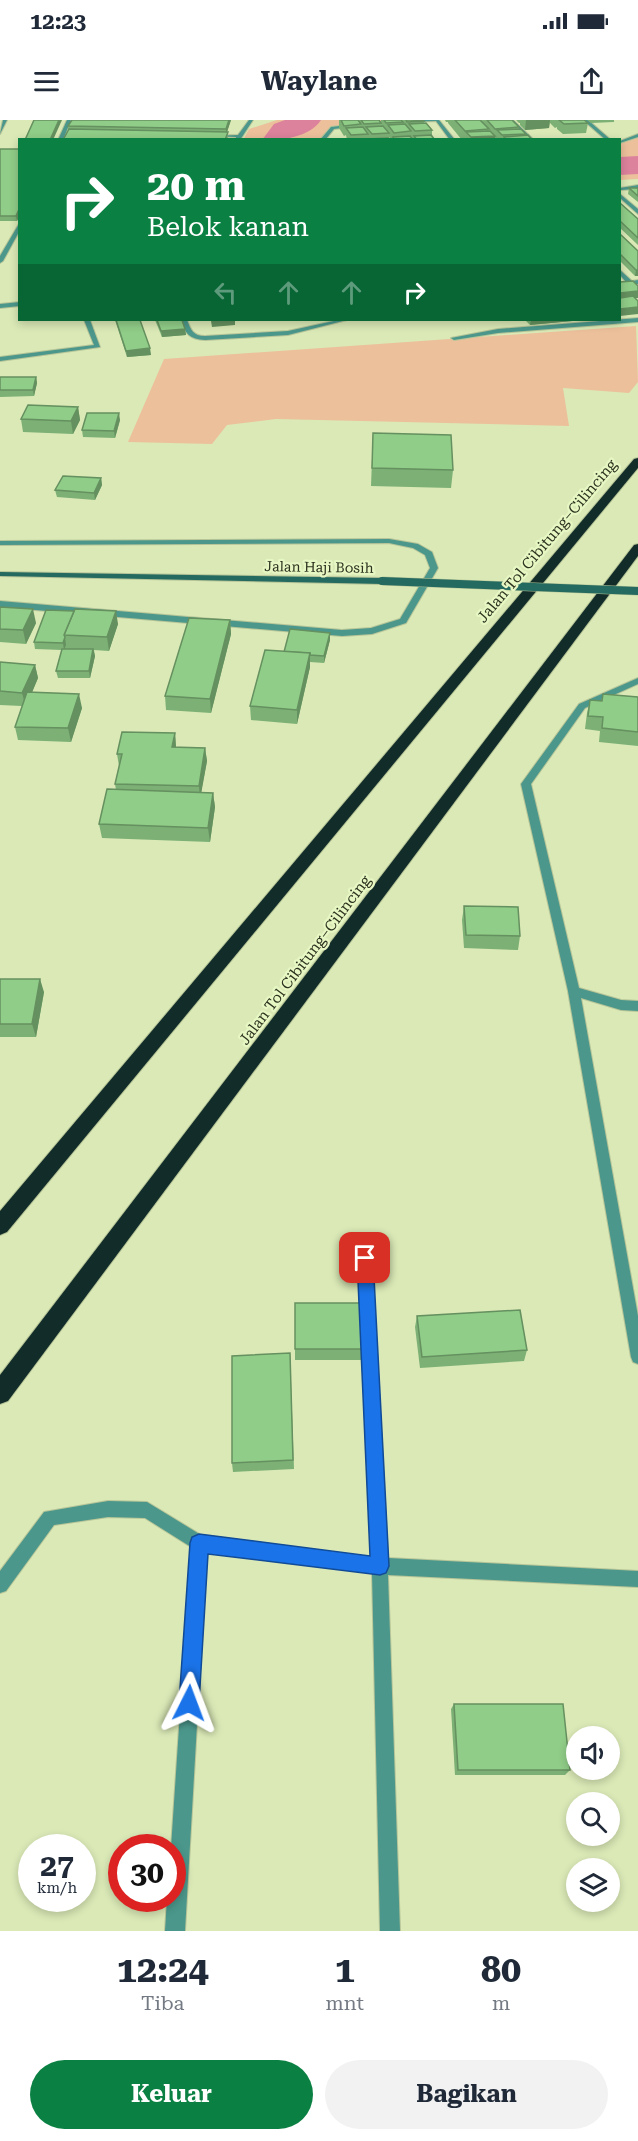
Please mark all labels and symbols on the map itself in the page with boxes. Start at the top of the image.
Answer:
street label: Jalan Tol Cibitung–Cilincing [473,455,621,626]
street label: Jalan Haji Bosih [264,558,374,576]
street label: Jalan Tol Cibitung–Cilincing [235,871,375,1048]
pin [339,1232,390,1283]
position arrow [157,1671,221,1735]
speed limit sign: 30 [108,1834,186,1912]

